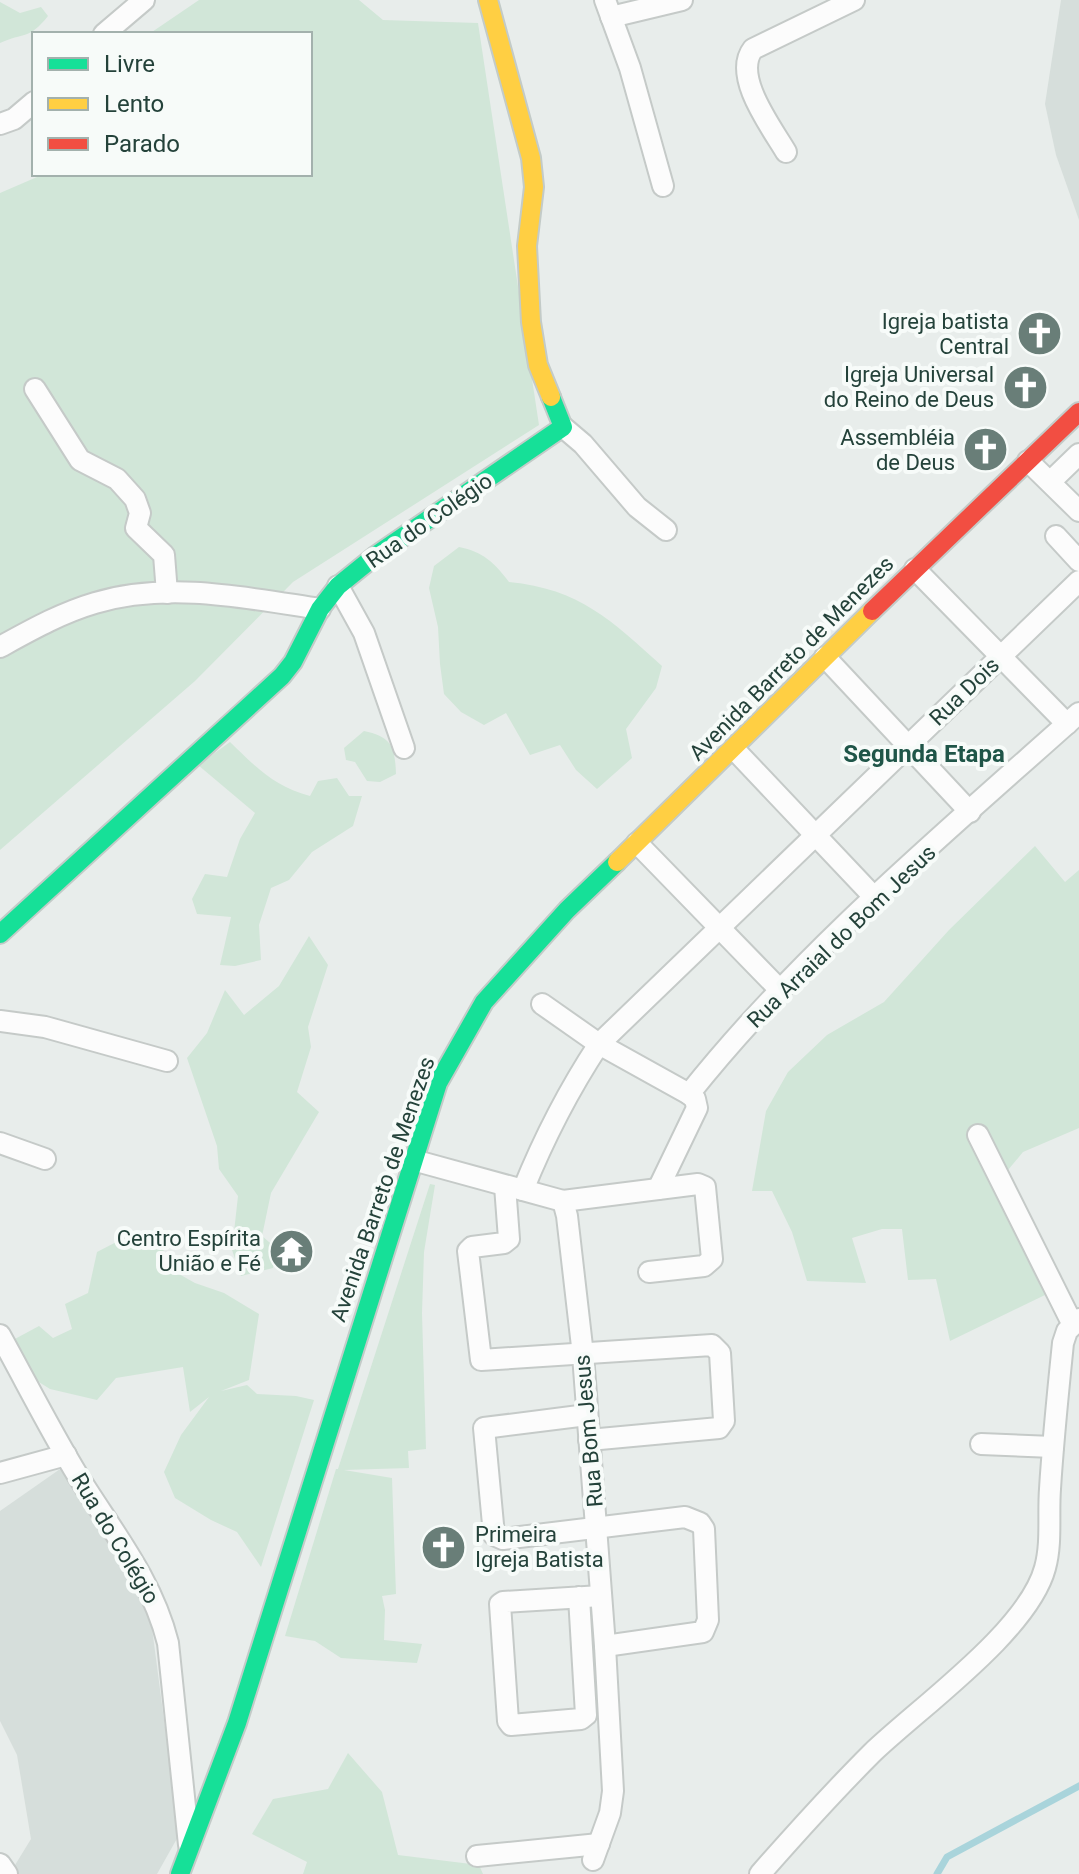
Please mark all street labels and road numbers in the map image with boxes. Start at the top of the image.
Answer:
street label: Rua do Colégio [362,468,497,573]
street label: Avenida Barreto de Menezes [684,551,899,766]
street label: Rua Dois [924,652,1004,730]
street label: Rua Arraial do Bom Jesus [742,840,941,1033]
street label: Avenida Barreto de Menezes [325,1054,440,1325]
street label: Rua Bom Jesus [569,1354,608,1508]
street label: Rua do Colégio [67,1469,164,1608]

